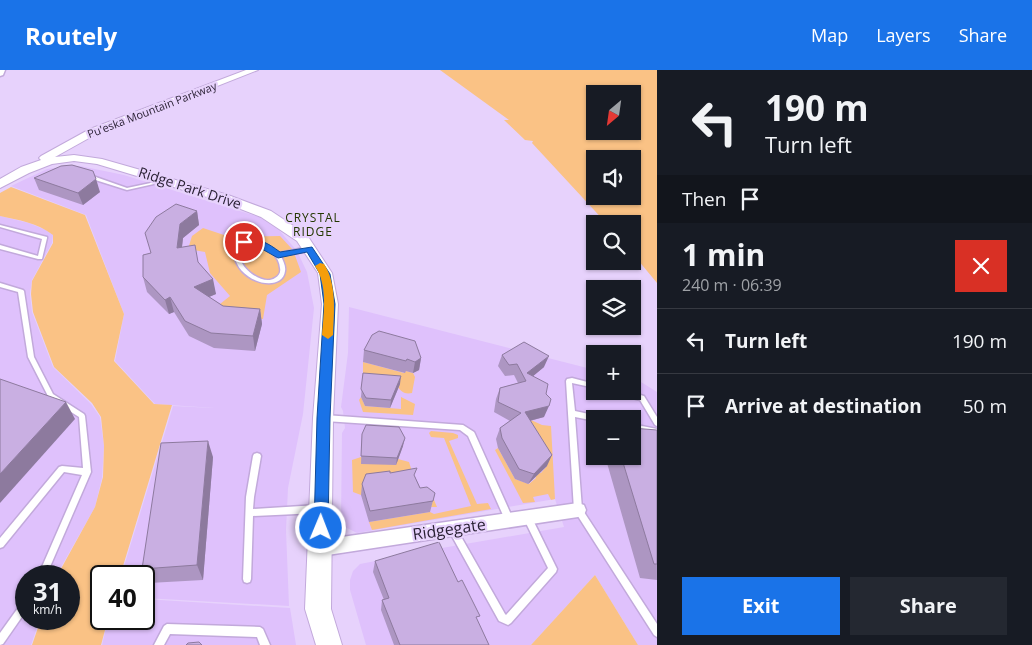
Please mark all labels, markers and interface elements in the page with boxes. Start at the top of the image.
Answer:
text: Routely [25,19,117,52]
text: Map [811,23,848,47]
text: Layers [876,23,931,47]
text: Share [959,23,1007,47]
street label: Pu'eska Mountain Parkway [85,78,219,141]
text: 190 m [765,84,869,131]
north arrow [586,85,641,140]
map controls [586,85,641,465]
icon: left [682,90,747,155]
text: Turn left [765,129,852,159]
button: sound [586,150,641,205]
street label: Ridge Park Drive [136,162,244,213]
icon: arrive [736,185,764,213]
text: Then [682,186,726,212]
district label: CRYSTAL RIDGE [285,209,341,240]
button: search [586,215,641,270]
pin [223,221,265,263]
icon: arrive [230,228,258,256]
text: 1 min [682,234,765,275]
button: close [955,240,1007,292]
text: 240 m · 06:39 [682,274,782,296]
button: layers [586,280,641,335]
icon: left [682,327,710,355]
text: Turn left [725,328,807,354]
text: 190 m [952,328,1007,354]
button: + [586,345,641,400]
icon: arrive [682,392,710,420]
text: Arrive at destination [725,393,922,419]
text: 50 m [963,393,1007,419]
button: − [586,410,641,465]
position arrow [294,501,346,553]
street label: Ridgegate [411,513,487,545]
speed limit sign: 40 [90,565,155,630]
text: 31 [33,574,62,608]
button: Exit [682,577,840,635]
button: Share [850,577,1007,635]
text: km/h [33,601,62,618]

